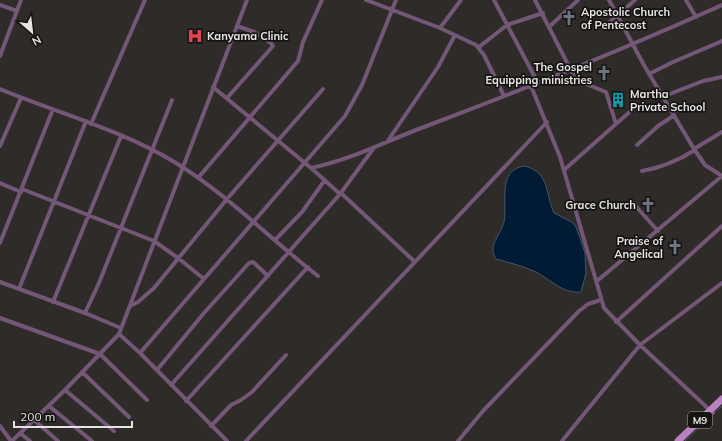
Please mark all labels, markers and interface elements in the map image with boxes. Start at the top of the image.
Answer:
place label: Apostolic Church of Pentecost [581,5,670,32]
church icon: Apostolic Church of Pentecost [560,9,578,27]
north arrow [12,12,52,52]
hospital icon: Kanyama Clinic [186,27,204,45]
place label: Kanyama Clinic [207,29,289,43]
text: N [30,33,44,49]
place label: The Gospel Equipping ministries [486,60,592,87]
church icon: The Gospel Equipping ministries [595,64,613,82]
place label: Martha Private School [630,87,706,114]
building icon: Martha Private School [609,91,627,109]
church icon: Grace Church [639,196,657,214]
place label: Grace Church [565,198,636,212]
place label: Praise of Angelical [614,234,664,261]
church icon: Praise of Angelical [666,238,684,256]
scale bar [14,403,132,429]
text: 200 m [20,409,55,424]
road number: M9 [688,412,712,428]

